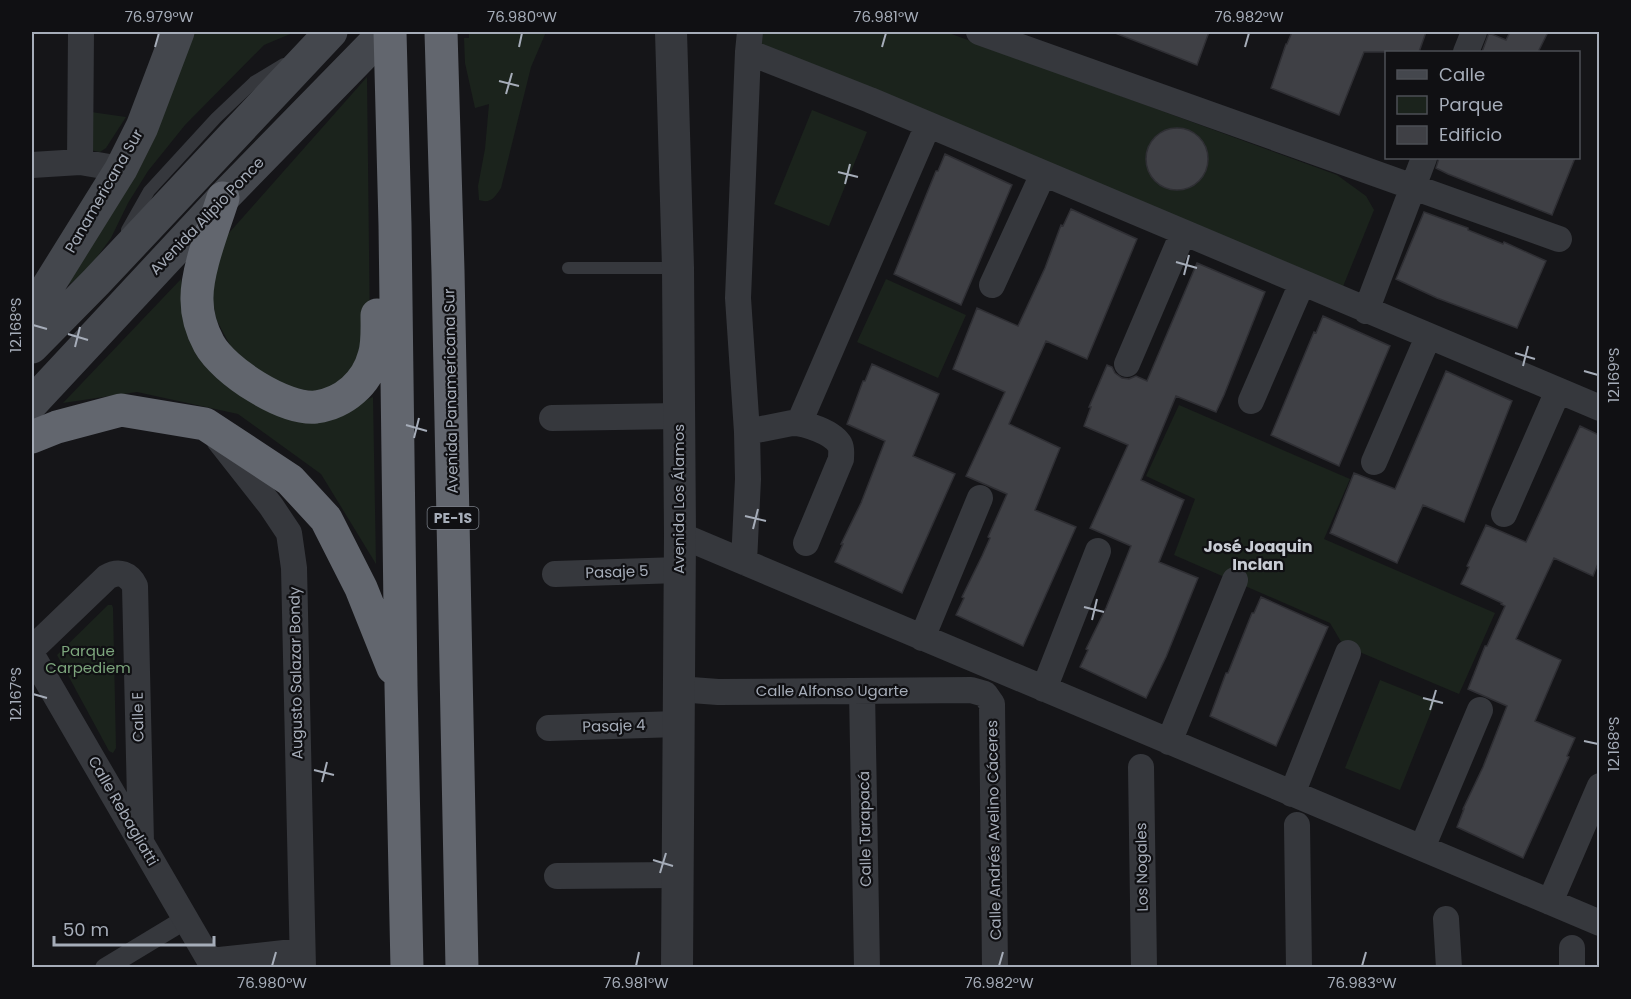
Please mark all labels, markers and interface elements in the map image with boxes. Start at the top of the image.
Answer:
text: 76.979°W [125,6,194,27]
text: 76.980°W [487,6,557,27]
text: 76.981°W [853,6,919,27]
text: 76.982°W [1214,6,1284,27]
legend [1385,51,1580,159]
text: Calle [1439,62,1485,87]
text: Parque [1439,92,1503,117]
text: Edificio [1439,122,1502,147]
street label: Panamericana Sur [60,125,148,256]
street label: Avenida Alipio Ponce [145,152,269,279]
street label: Avenida Panamericana Sur [438,288,463,494]
text: 12.168°S [5,297,26,353]
text: 12.169°S [1603,347,1624,403]
street label: Avenida Los Álamos [668,424,689,574]
road number: PE-1S [428,507,478,529]
district label: José Joaquin Inclan [1203,535,1313,576]
street label: Pasaje 5 [585,560,649,583]
street label: Augusto Salazar Bondy [283,586,308,760]
park label: Parque Carpediem [45,640,131,678]
text: 12.167°S [5,667,26,721]
street label: Calle Alfonso Ugarte [756,680,908,701]
street label: Calle E [127,692,148,742]
street label: Pasaje 4 [582,714,646,737]
text: 12.168°S [1603,716,1624,772]
street label: Calle Andrés Avelino Cáceres [981,720,1006,940]
street label: Calle Rebagliatti [83,752,163,869]
street label: Calle Tarapacá [853,771,876,887]
street label: Los Nogales [1130,822,1153,912]
scale bar [54,909,214,947]
text: 50 m [63,917,109,942]
text: 76.980°W [237,972,307,993]
text: 76.981°W [603,972,669,993]
text: 76.982°W [964,972,1034,993]
text: 76.983°W [1327,972,1397,993]

